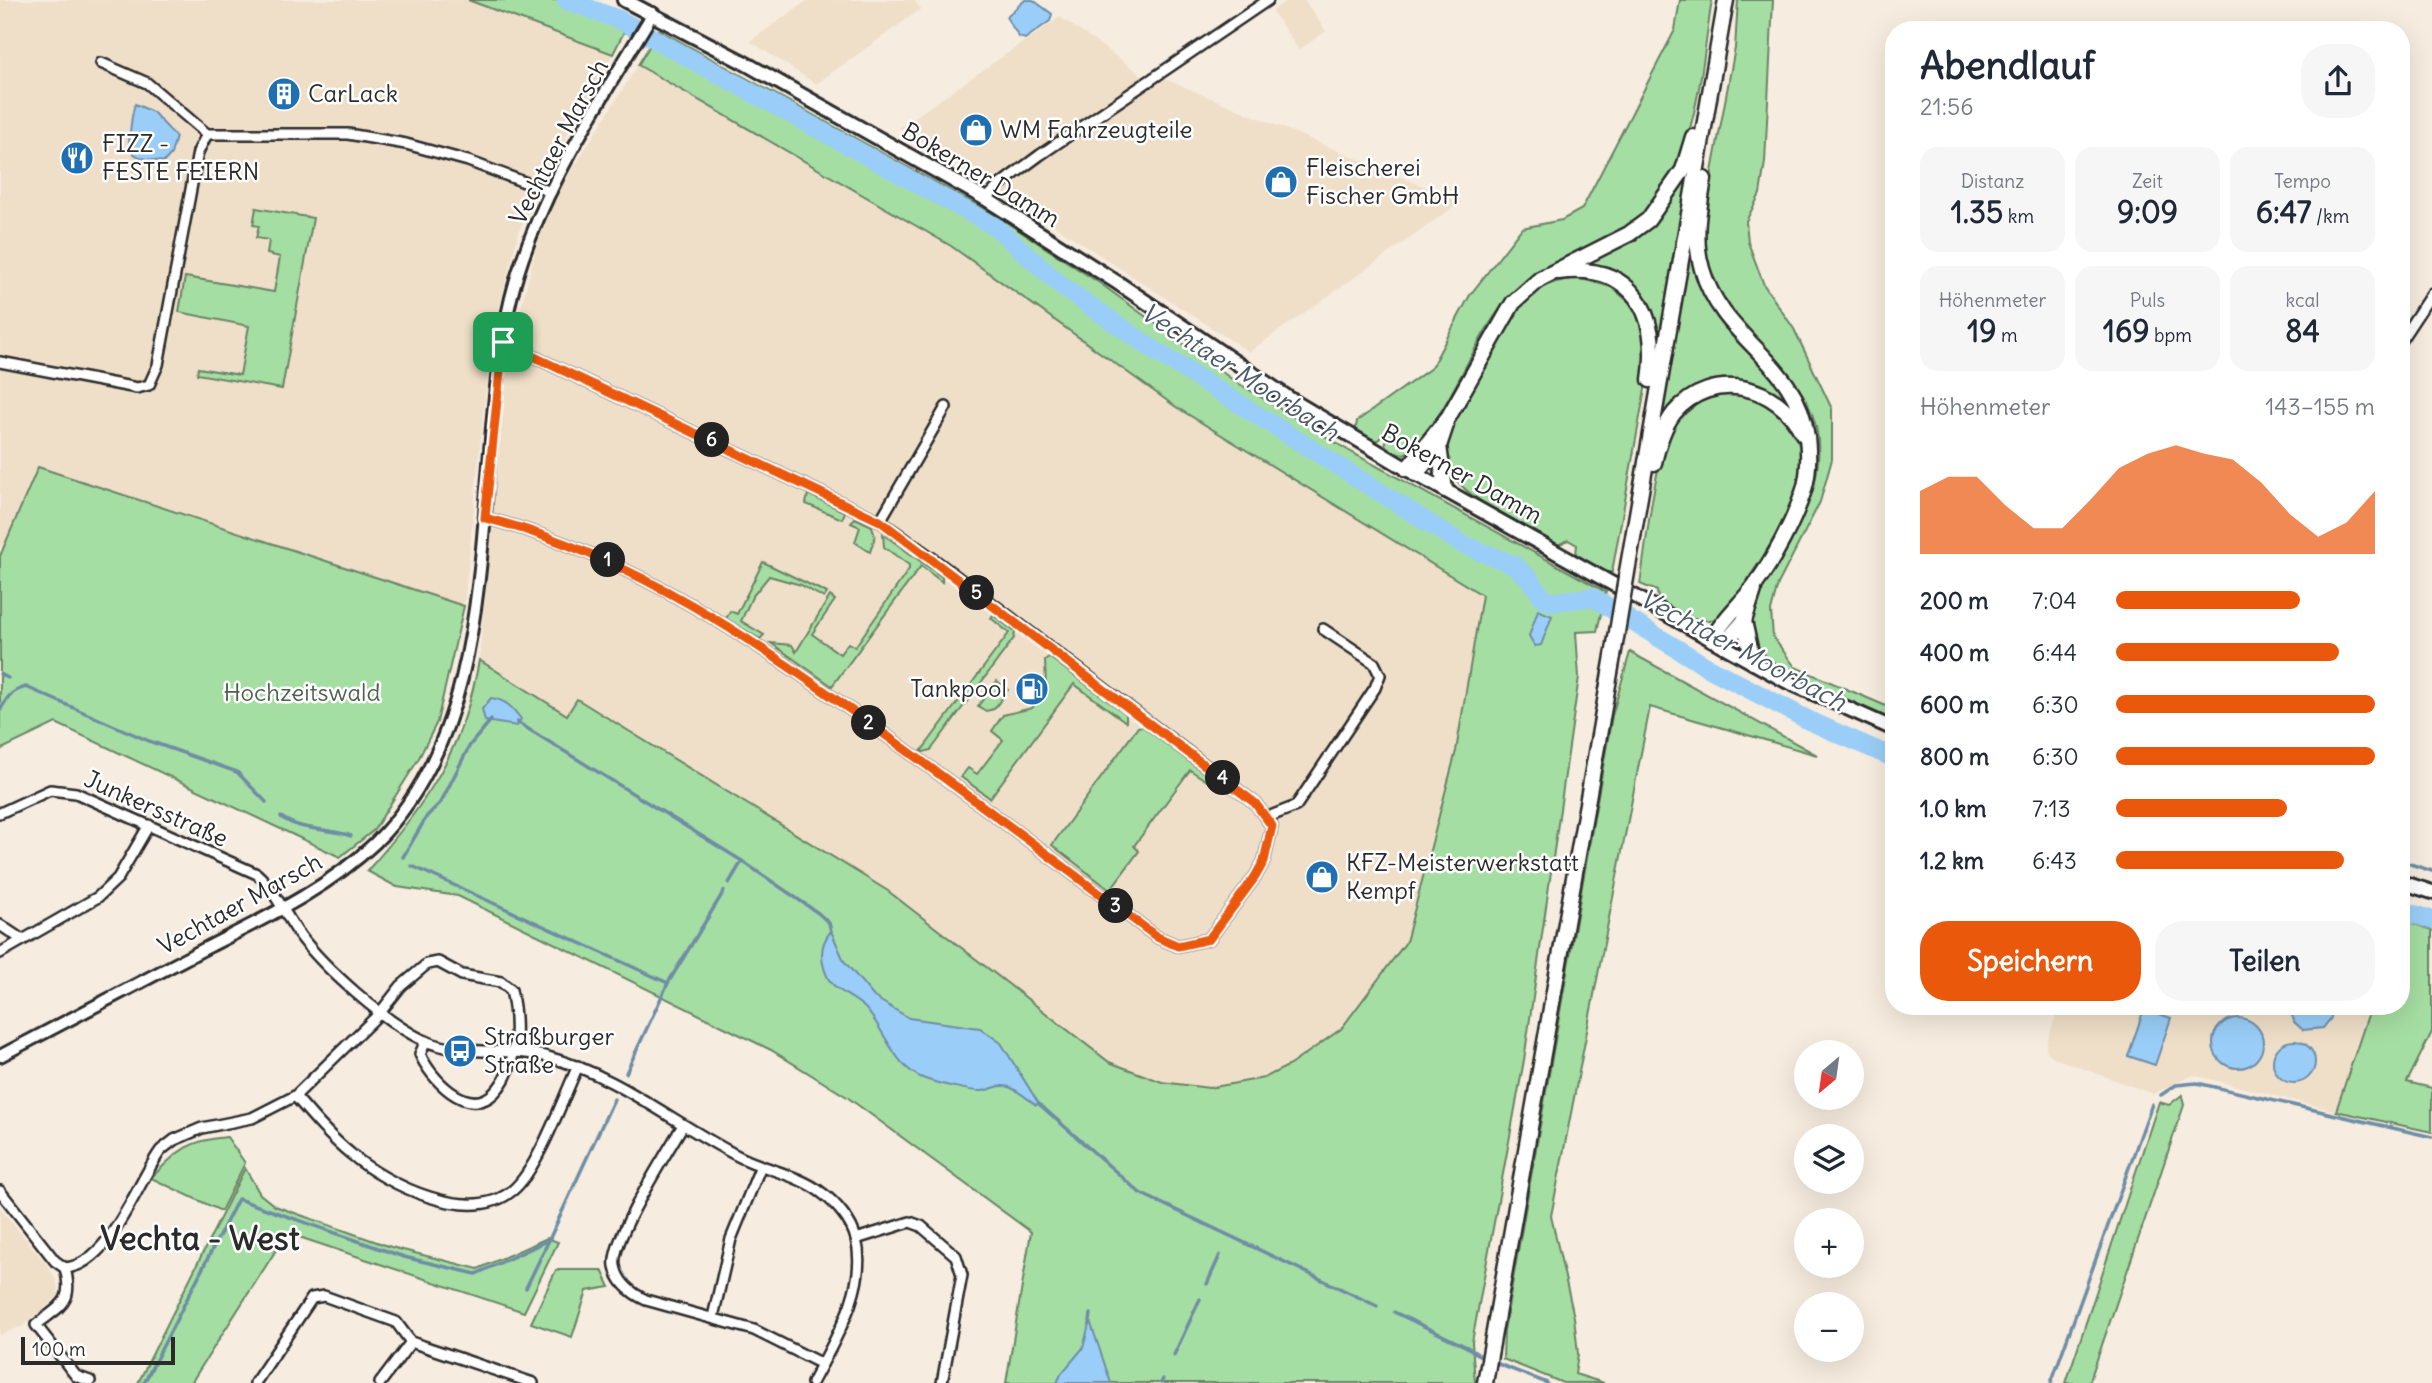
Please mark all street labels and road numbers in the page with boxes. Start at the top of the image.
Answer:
street label: Vechtaer Marsch [502,54,614,229]
street label: Bokerner Damm [897,115,1066,233]
street label: Bokerner Damm [1377,417,1548,530]
street label: Junkersstraße [80,763,233,853]
street label: Vechtaer Marsch [152,846,327,961]

